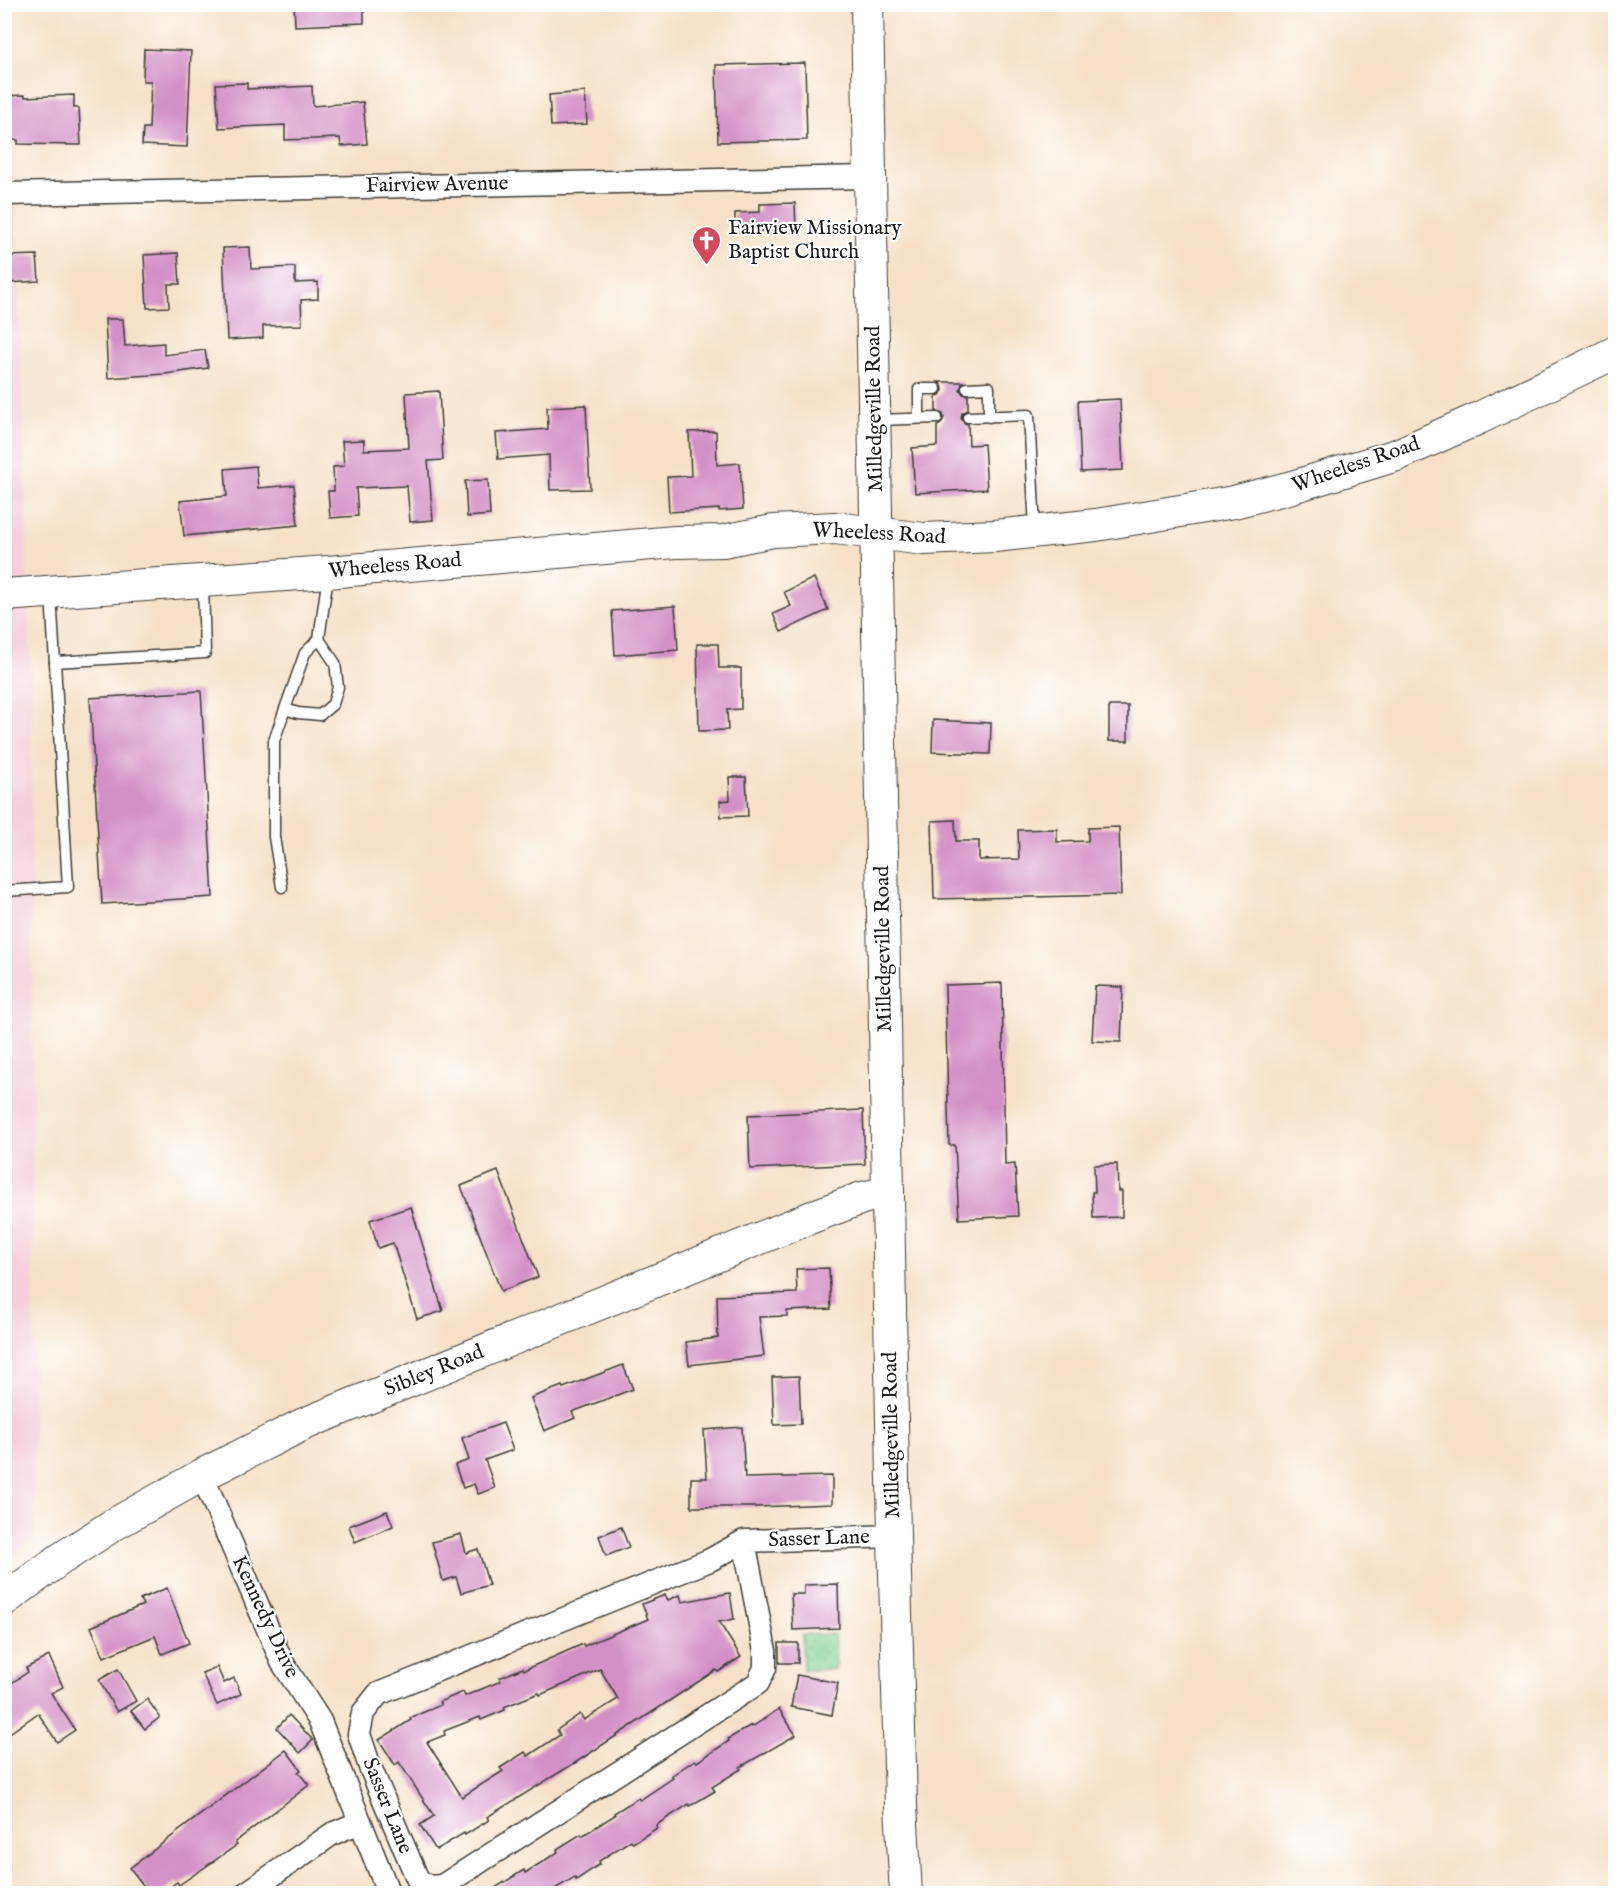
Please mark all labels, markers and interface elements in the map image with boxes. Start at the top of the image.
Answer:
street label: Fairview Avenue [366,170,509,200]
place label: Fairview Missionary Baptist Church [728,215,902,266]
church icon: Fairview Missionary Baptist Church [691,224,723,266]
street label: Milledgeville Road [860,325,890,493]
street label: Wheeless Road [1289,430,1424,499]
street label: Wheeless Road [812,517,947,551]
street label: Wheeless Road [327,547,463,585]
street label: Milledgeville Road [869,865,899,1033]
street label: Sibley Road [380,1338,489,1403]
street label: Milledgeville Road [877,1351,907,1519]
street label: Sasser Lane [768,1524,870,1554]
street label: Kennedy Drive [225,1552,305,1683]
street label: Sasser Lane [355,1754,419,1858]

